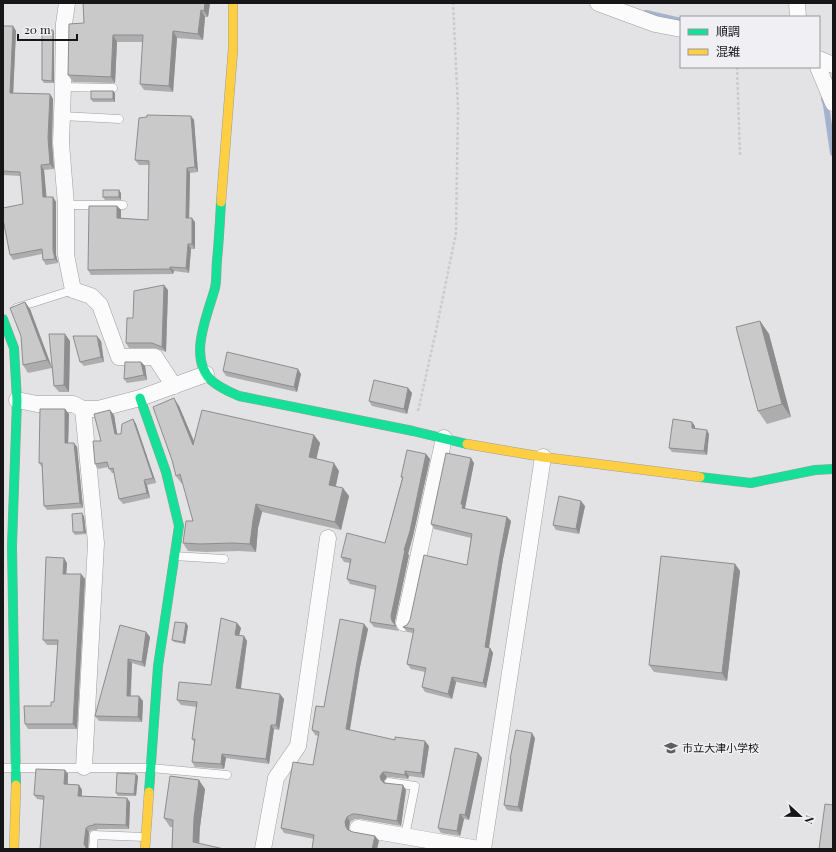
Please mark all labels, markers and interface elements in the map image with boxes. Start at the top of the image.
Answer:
scale bar [18,16,77,42]
legend [680,16,820,68]
text: 20 m [24,21,51,37]
text: 順調 [716,23,740,39]
text: 混雑 [716,43,740,59]
school or university icon: 市立大津小学校 [663,740,679,756]
place label: 市立大津小学校 [682,740,759,755]
north arrow [780,796,820,836]
text: N [801,813,818,826]

